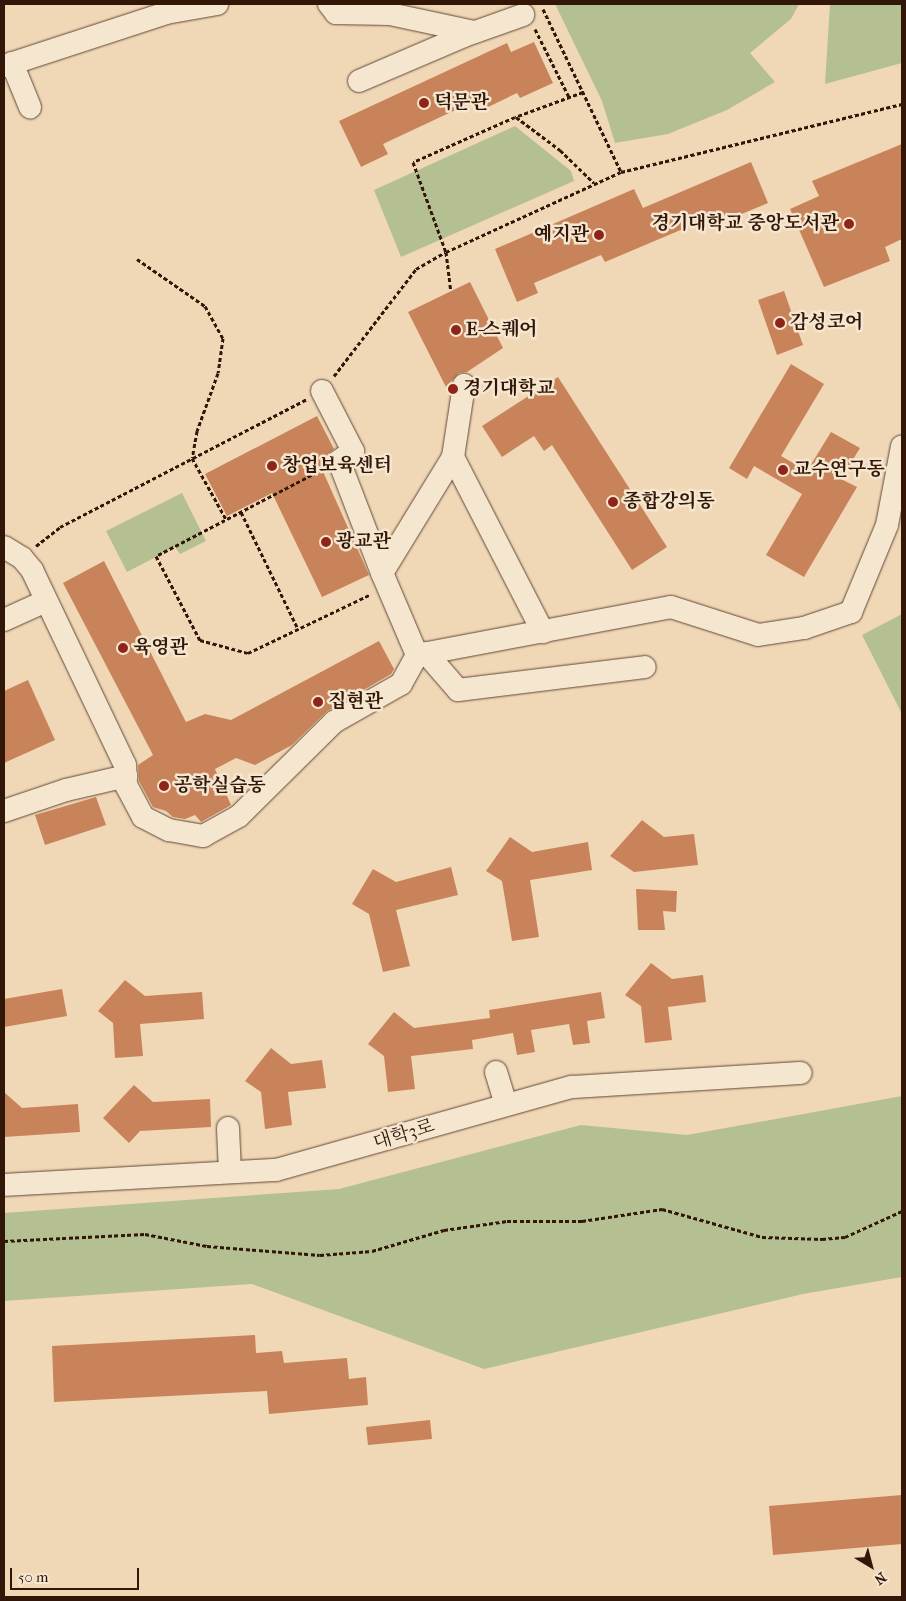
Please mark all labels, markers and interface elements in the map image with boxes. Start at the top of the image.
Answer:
place label: 덕문관 [434,92,489,114]
marker: 덕문관 [418,97,430,109]
place label: 경기대학교 중앙도서관 [651,213,839,235]
marker: 경기대학교 중앙도서관 [843,218,855,230]
place label: 예지관 [534,224,589,246]
marker: 예지관 [593,229,605,241]
place label: 감성코어 [790,312,863,334]
marker: 감성코어 [774,317,786,329]
place label: E-스퀘어 [466,319,538,341]
marker: E-스퀘어 [450,324,462,336]
place label: 경기대학교 [463,378,555,400]
marker: 경기대학교 [447,383,459,395]
place label: 창업보육센터 [282,455,392,477]
place label: 교수연구동 [793,459,885,481]
marker: 창업보육센터 [266,460,278,472]
marker: 교수연구동 [777,464,789,476]
place label: 종합강의동 [623,491,715,513]
marker: 종합강의동 [607,496,619,508]
place label: 광교관 [336,531,391,553]
marker: 광교관 [320,536,332,548]
place label: 육영관 [133,637,188,659]
marker: 육영관 [117,642,129,654]
place label: 집현관 [328,691,383,713]
marker: 집현관 [312,696,324,708]
place label: 공학실습동 [174,775,266,797]
marker: 공학실습동 [158,780,170,792]
street label: 대학3로 [371,1115,437,1155]
north arrow [846,1541,896,1591]
scale bar [12,1558,141,1590]
text: 50 m [18,1568,48,1586]
text: N [871,1568,890,1588]

